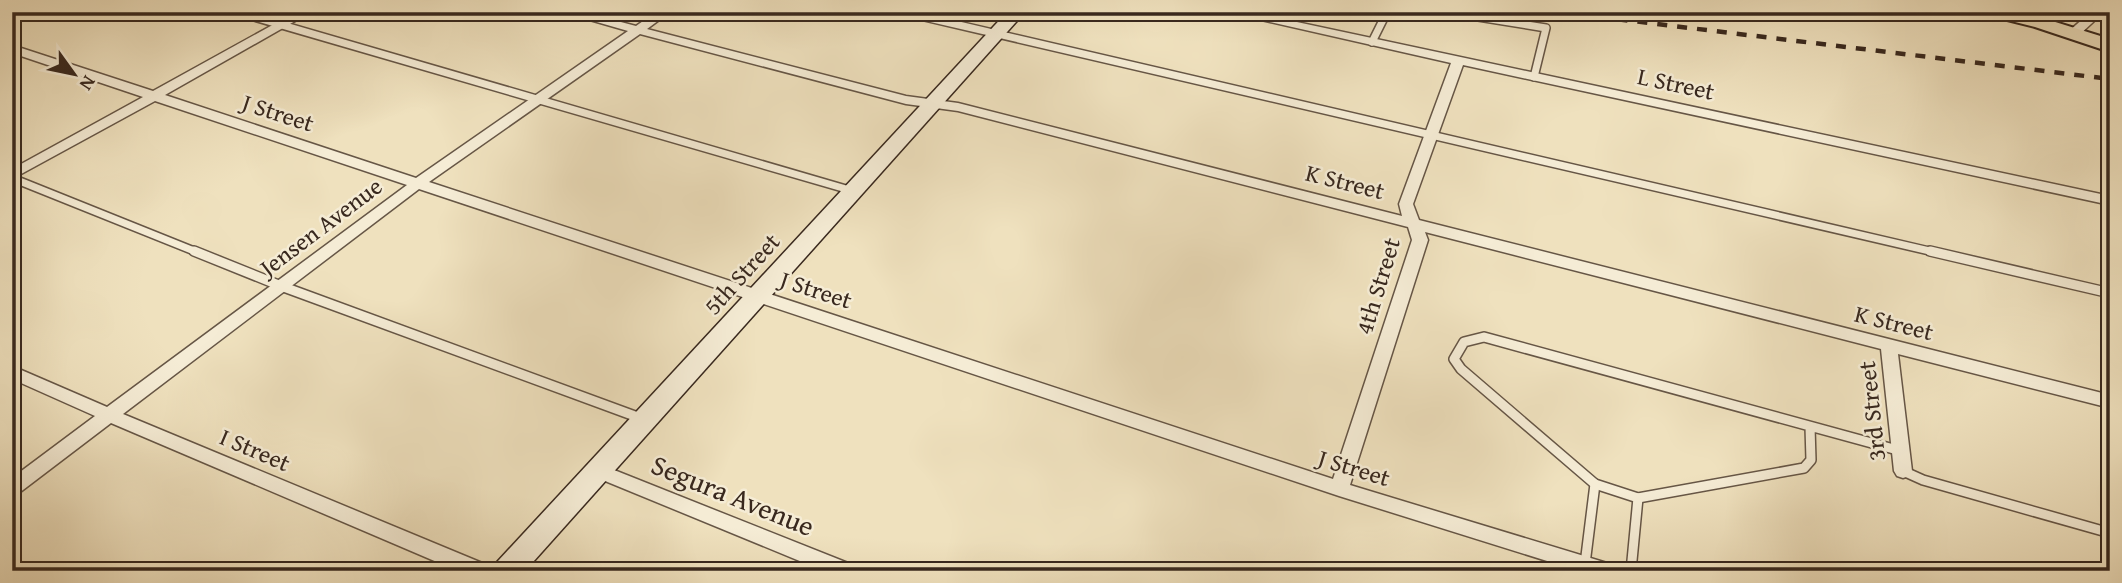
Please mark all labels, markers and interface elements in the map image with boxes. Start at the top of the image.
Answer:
north arrow [38,38,108,108]
street label: L Street [1634,58,1718,109]
text: N [73,70,103,96]
street label: J Street [235,84,319,141]
street label: K Street [1302,155,1389,208]
street label: Jensen Avenue [250,169,389,286]
street label: 5th Street [695,225,788,322]
street label: 4th Street [1346,233,1409,339]
street label: J Street [773,261,857,318]
street label: K Street [1851,296,1938,349]
street label: 3rd Street [1849,359,1894,463]
street label: I Street [215,419,296,480]
street label: J Street [1311,439,1395,495]
street label: Segura Avenue [645,443,821,546]

